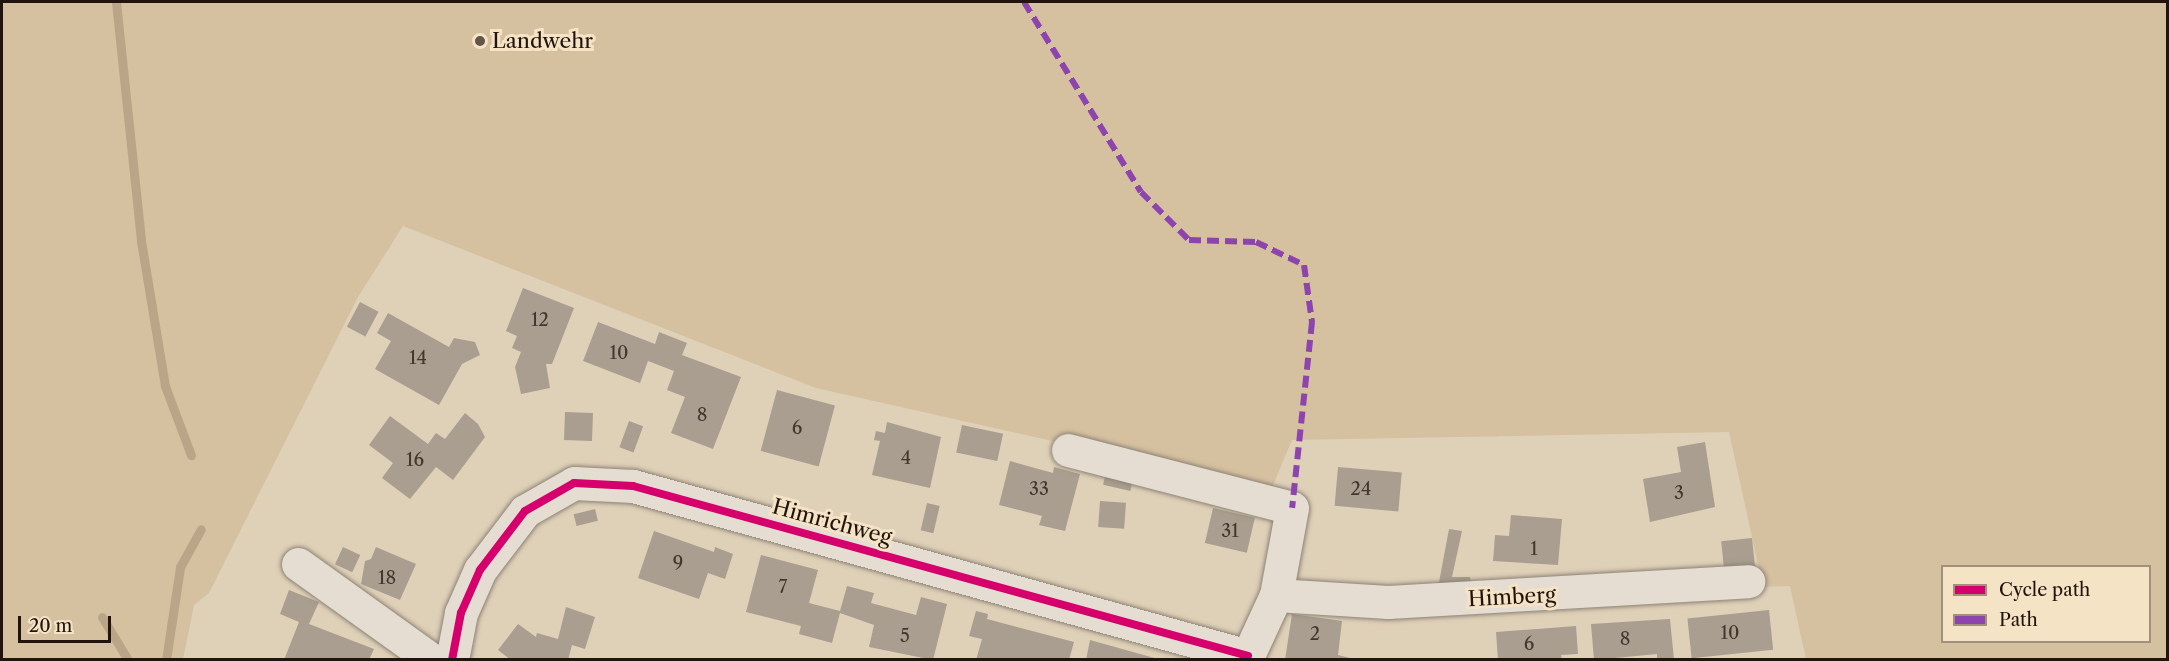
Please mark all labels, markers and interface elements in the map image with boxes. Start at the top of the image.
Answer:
place label: Landwehr [492,28,593,54]
marker: Landwehr [473,34,487,48]
house number: 12 [531,309,549,331]
house number: 10 [610,342,628,364]
house number: 14 [409,347,427,369]
house number: 8 [697,404,707,426]
house number: 6 [792,417,802,439]
house number: 4 [901,447,911,469]
house number: 16 [406,449,424,471]
house number: 33 [1029,478,1049,500]
house number: 24 [1351,478,1371,500]
house number: 3 [1674,482,1684,504]
street label: Himrichweg [770,494,894,550]
house number: 31 [1221,520,1239,542]
house number: 1 [1530,538,1538,560]
house number: 9 [673,552,683,574]
legend [1941,565,2151,643]
house number: 18 [378,567,396,589]
house number: 7 [779,576,787,598]
text: Cycle path [1999,579,2090,601]
street label: Himberg [1467,582,1557,612]
scale bar [21,604,114,642]
text: Path [1999,609,2038,631]
text: 20 m [29,615,72,637]
house number: 10 [1721,622,1739,644]
house number: 2 [1310,623,1320,645]
house number: 5 [900,625,910,647]
house number: 8 [1620,628,1630,650]
house number: 6 [1524,633,1534,655]

